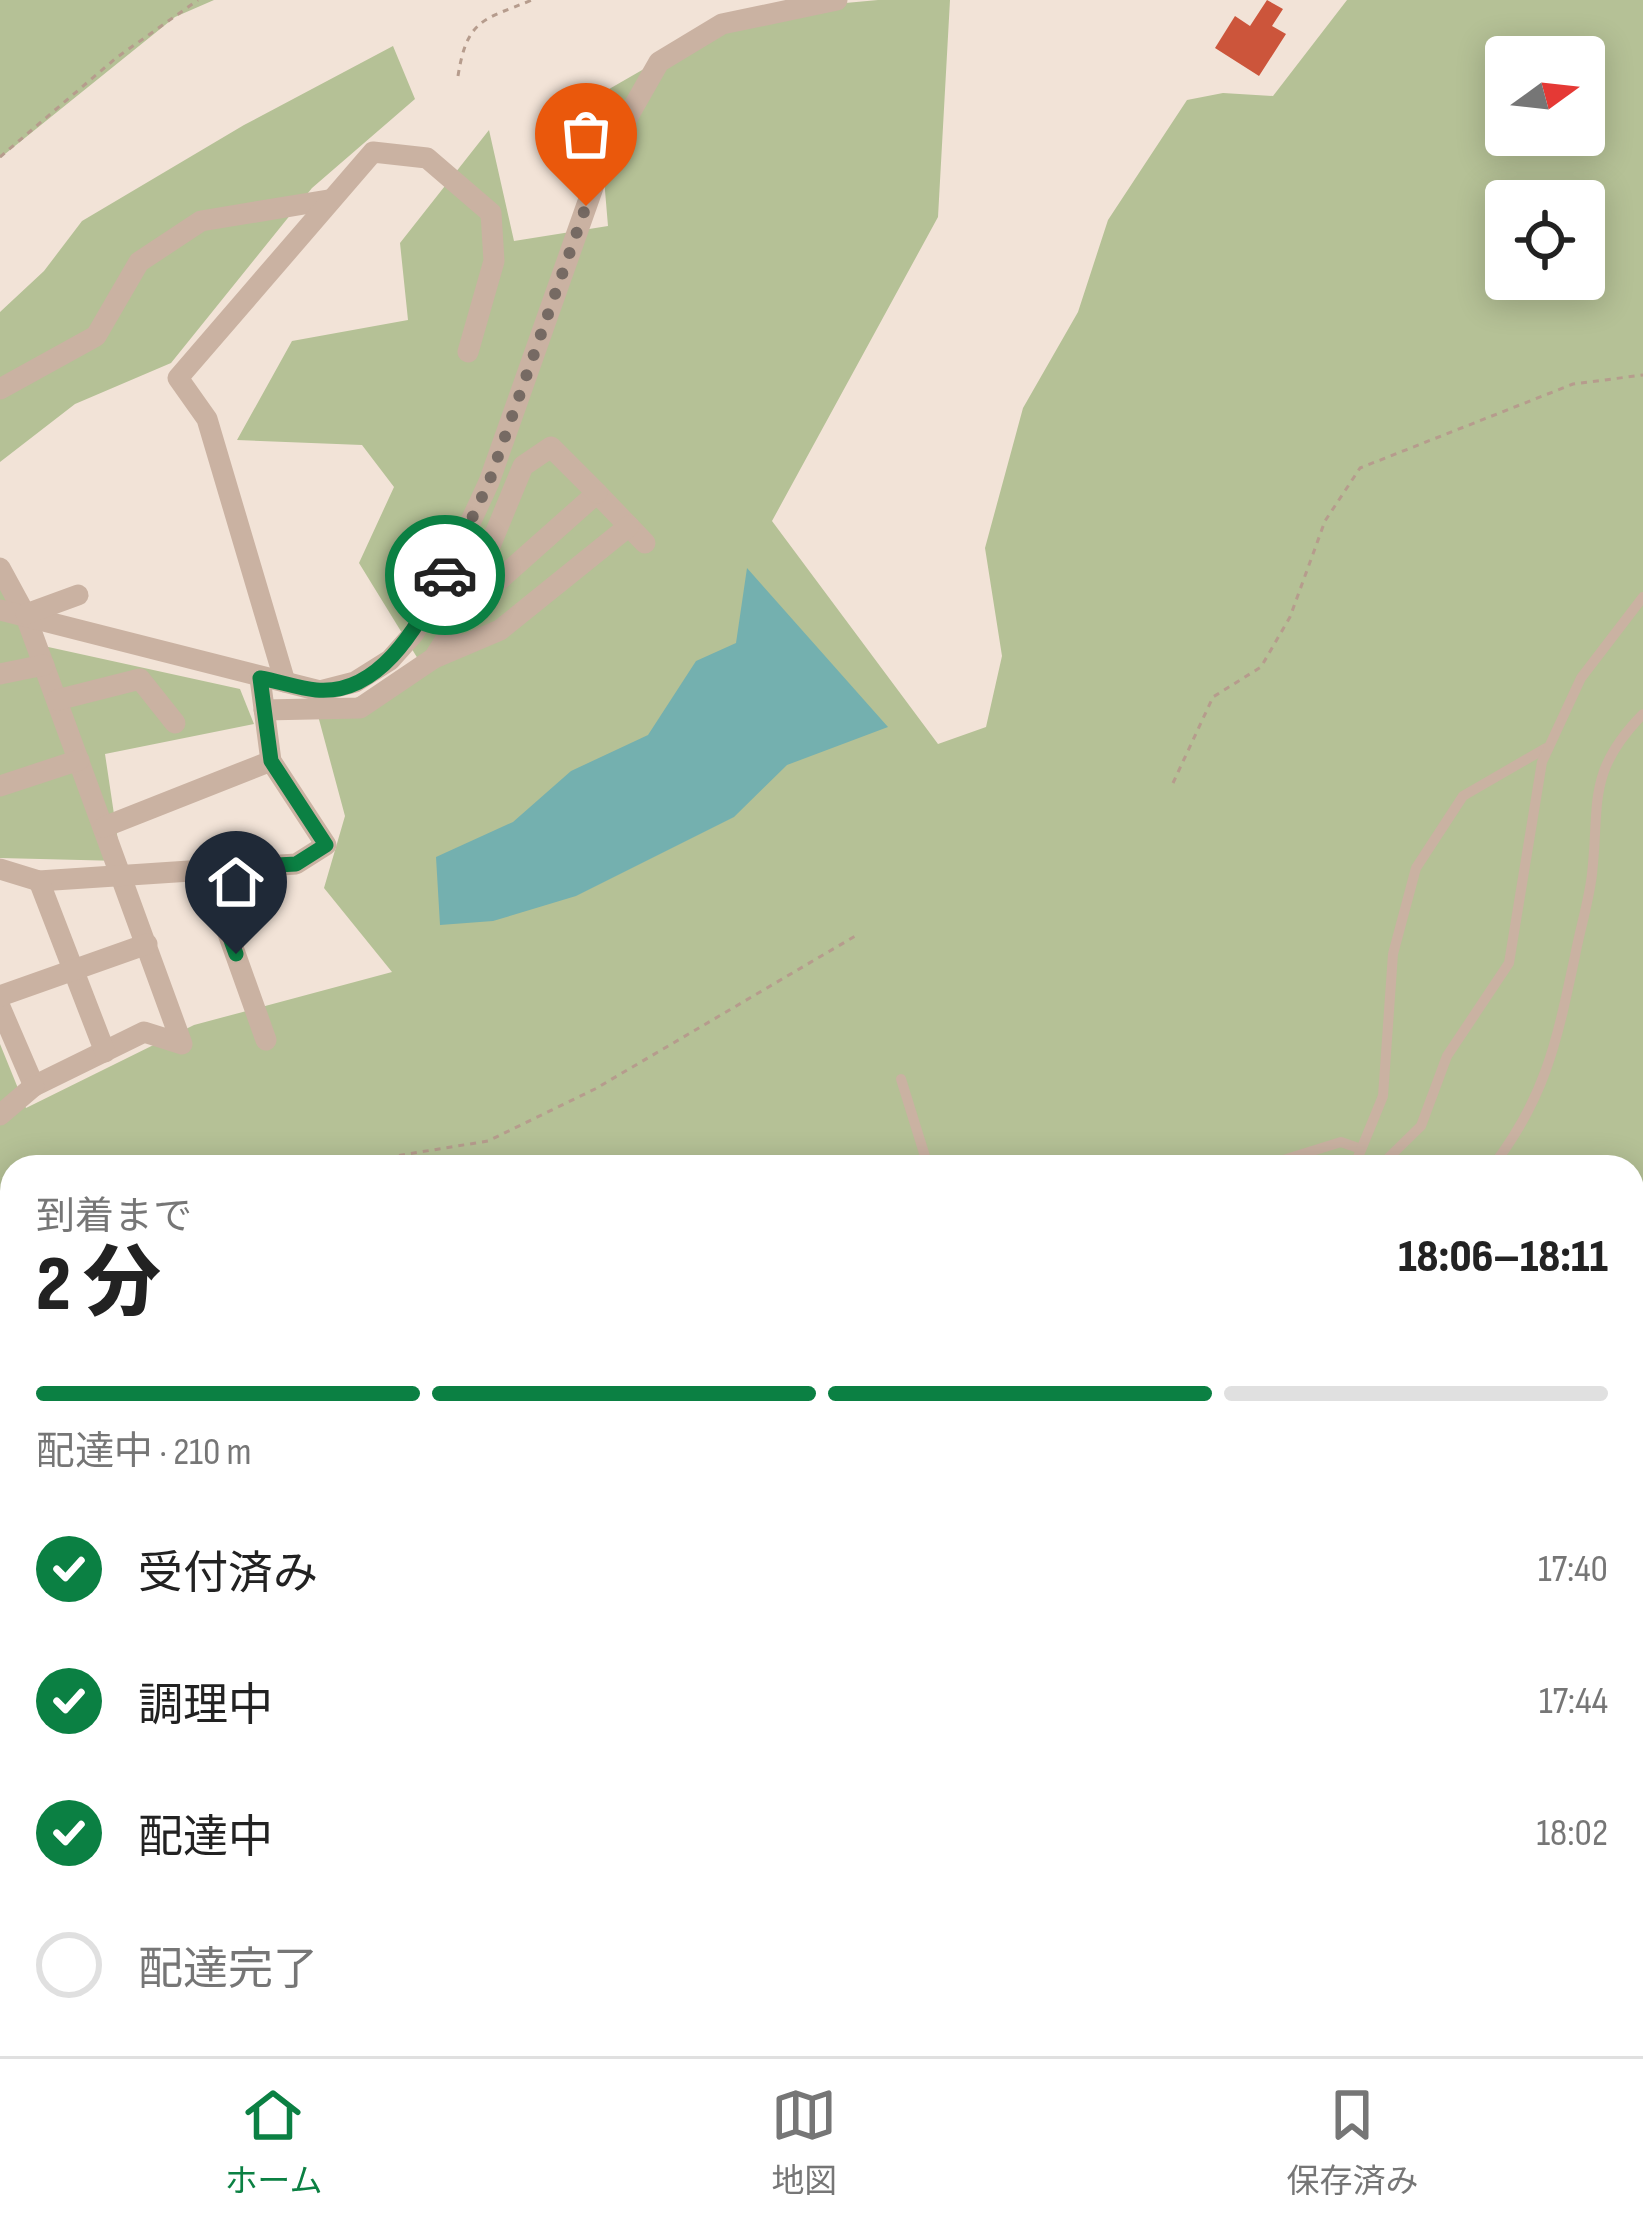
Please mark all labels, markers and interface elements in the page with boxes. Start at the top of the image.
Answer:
north arrow [1485,36,1605,156]
map controls [1485,36,1605,300]
pin [535,83,637,206]
icon: bag [553,101,619,167]
button: locate [1485,180,1605,300]
courier [385,515,505,635]
icon: car [412,542,478,608]
pin [185,831,287,954]
icon: home [203,849,269,915]
text: 到着まで [36,1194,192,1241]
text: 18:06–18:11 [1398,1230,1608,1285]
text: 2 分 [36,1239,161,1332]
text: 配達中 · 210 m [36,1429,252,1476]
icon: check [36,1536,102,1602]
text: 17:40 [1538,1546,1608,1593]
text: 受付済み [138,1547,318,1602]
icon: check [36,1668,102,1734]
text: 17:44 [1539,1678,1608,1725]
text: 調理中 [138,1679,273,1734]
icon: check [36,1800,102,1866]
text: 18:02 [1536,1810,1608,1857]
text: 配達中 [138,1811,273,1866]
text: 配達完了 [138,1943,318,1998]
tab: ホーム [224,2082,323,2202]
tab: 地図 [771,2082,837,2202]
tab: 保存済み [1286,2082,1418,2202]

